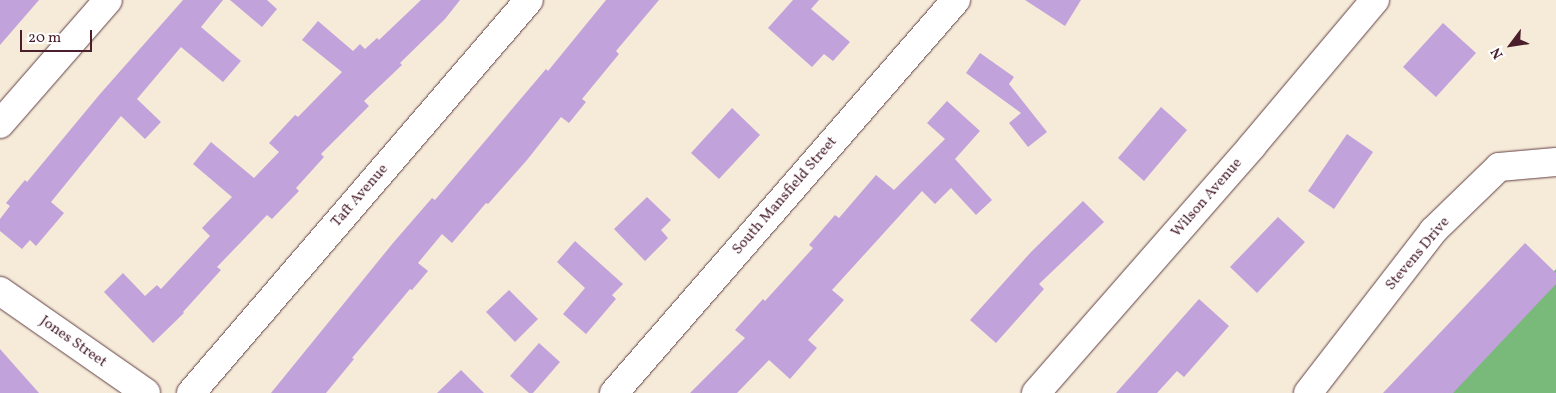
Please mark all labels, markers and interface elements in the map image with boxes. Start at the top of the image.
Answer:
scale bar [22,20,95,52]
north arrow [1486,20,1536,70]
text: 20 m [28,28,61,49]
text: N [1487,44,1508,62]
street label: South Mansfield Street [729,133,841,259]
street label: Wilson Avenue [1168,155,1246,241]
street label: Taft Avenue [328,161,392,231]
street label: Stevens Drive [1382,214,1454,294]
street label: Jones Street [36,312,110,372]

